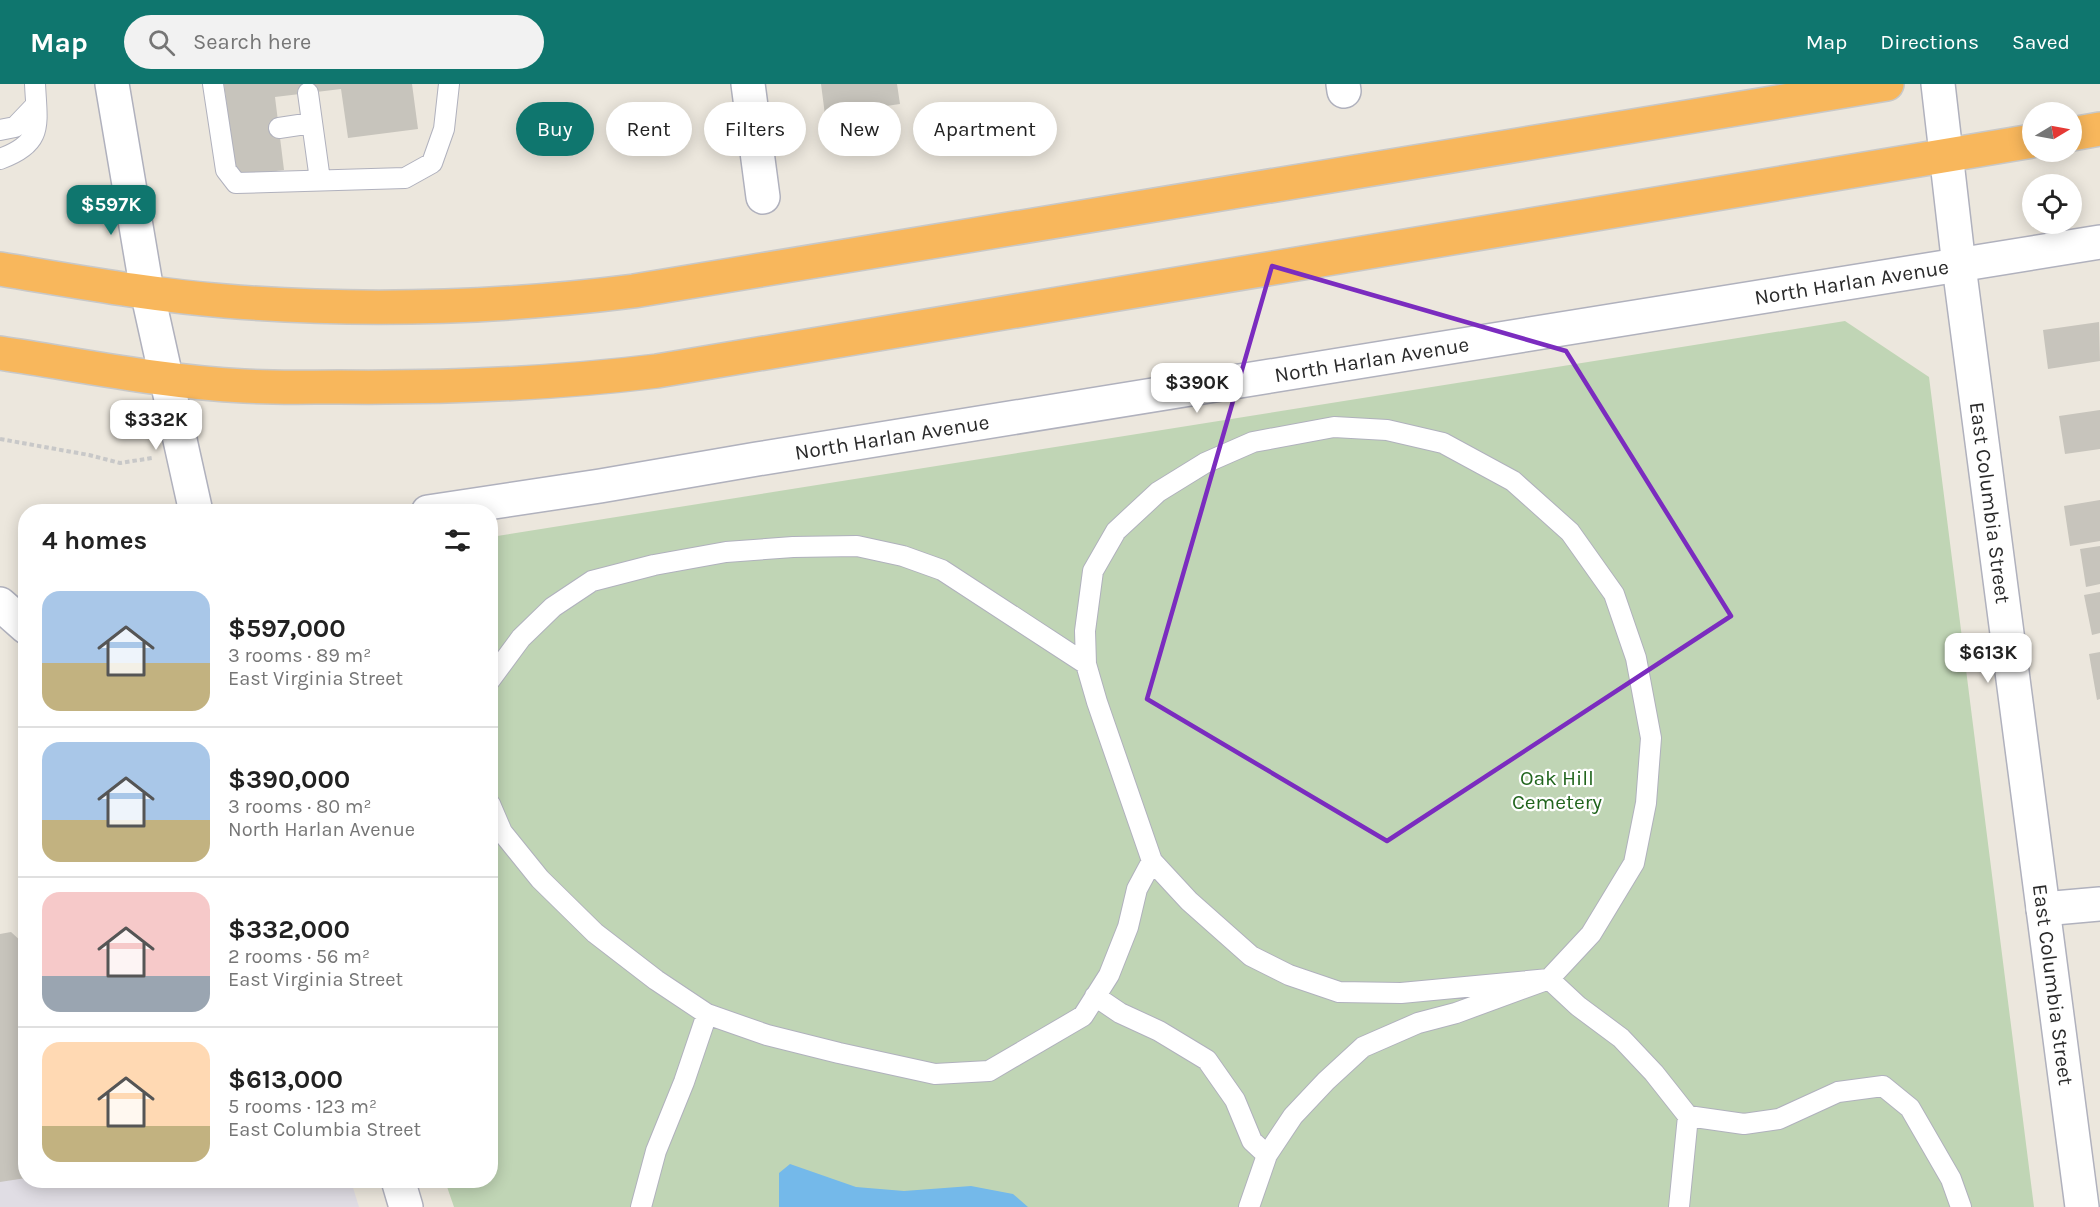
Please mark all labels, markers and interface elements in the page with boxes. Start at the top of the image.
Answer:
search box [124,15,544,69]
text: Map [30,26,88,59]
icon: search [145,26,178,59]
text: Search here [193,29,311,55]
text: Map [1806,30,1847,54]
text: Directions [1880,30,1979,54]
text: Saved [2012,30,2070,54]
chip: Buy [516,102,594,156]
chip: Rent [606,102,692,156]
chip: Filters [704,102,806,156]
chip: New [818,102,901,156]
chip: Apartment [913,102,1057,156]
north arrow [2022,102,2082,162]
map controls [2022,102,2082,234]
button: locate [2022,174,2082,234]
pin: $597K [69,185,153,236]
text: $597K [81,193,141,216]
street label: North Harlan Avenue [1753,255,1950,310]
street label: North Harlan Avenue [1273,332,1471,387]
pin: $390K [1155,363,1239,414]
text: $390K [1165,371,1229,394]
pin: $332K [114,400,198,451]
street label: East Columbia Street [1965,401,2015,605]
text: $332K [124,408,188,431]
street label: North Harlan Avenue [793,410,991,465]
icon: filters [441,524,474,557]
text: 4 homes [42,525,147,556]
text: $597,000 [228,613,346,644]
icon: home [90,615,162,687]
pin: $613K [1946,633,2030,684]
text: $613K [1959,641,2017,664]
text: 3 rooms · 89 m² [228,644,371,667]
text: East Virginia Street [228,667,403,690]
text: $390,000 [228,764,350,795]
icon: home [90,766,162,838]
park label: Oak Hill Cemetery [1512,766,1602,814]
text: 3 rooms · 80 m² [228,795,372,818]
text: North Harlan Avenue [228,818,415,841]
street label: East Columbia Street [2028,883,2078,1087]
text: $332,000 [228,914,350,945]
icon: home [90,916,162,988]
text: 2 rooms · 56 m² [228,945,370,968]
text: East Virginia Street [228,968,403,991]
text: $613,000 [228,1064,343,1095]
icon: home [90,1066,162,1138]
text: 5 rooms · 123 m² [228,1095,377,1118]
text: East Columbia Street [228,1118,421,1141]

